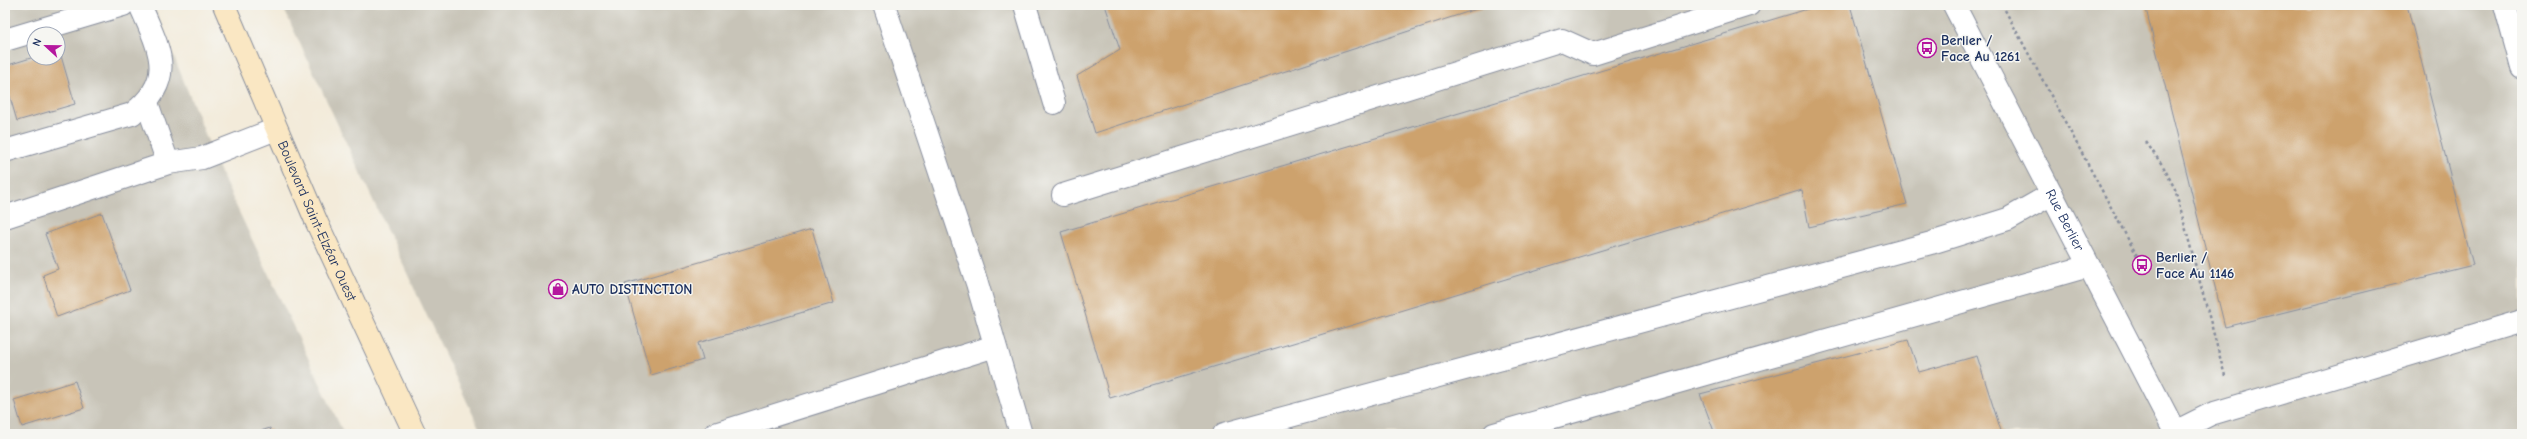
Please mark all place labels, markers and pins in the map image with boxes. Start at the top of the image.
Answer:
place label: Berlier / Face Au 1261 [1941,32,2020,65]
bus stop icon: Berlier / Face Au 1261 [1916,37,1938,59]
place label: Berlier / Face Au 1146 [2156,249,2234,282]
bus stop icon: Berlier / Face Au 1146 [2131,254,2153,276]
shop icon: AUTO DISTINCTION [547,278,569,300]
place label: AUTO DISTINCTION [572,281,692,298]

